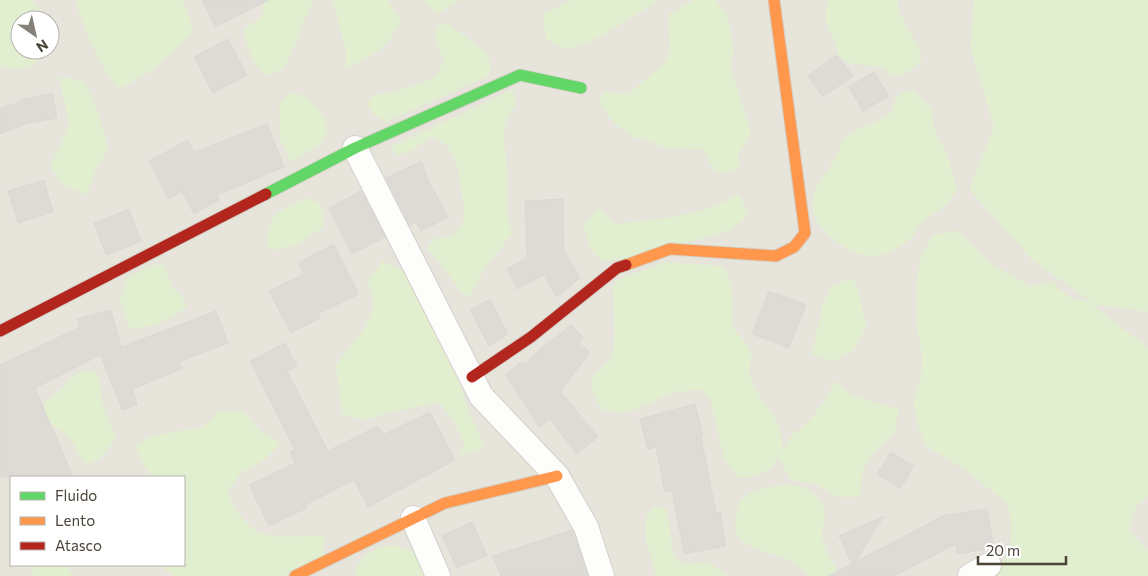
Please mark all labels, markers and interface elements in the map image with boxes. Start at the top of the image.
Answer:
north arrow [10,10,60,60]
text: N [33,36,52,56]
legend [10,476,185,566]
text: Fluido [55,486,97,504]
text: Lento [55,511,95,529]
scale bar [978,534,1066,566]
text: Atasco [55,536,102,554]
text: 20 m [986,541,1020,559]

